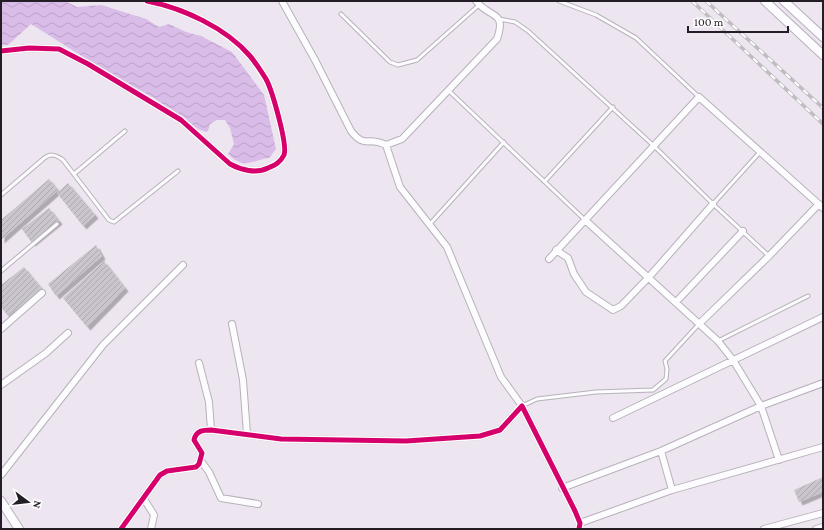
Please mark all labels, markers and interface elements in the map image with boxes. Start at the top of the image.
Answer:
scale bar [688,8,788,34]
text: 100 m [694,15,724,29]
north arrow [8,482,48,522]
text: N [31,499,44,510]

